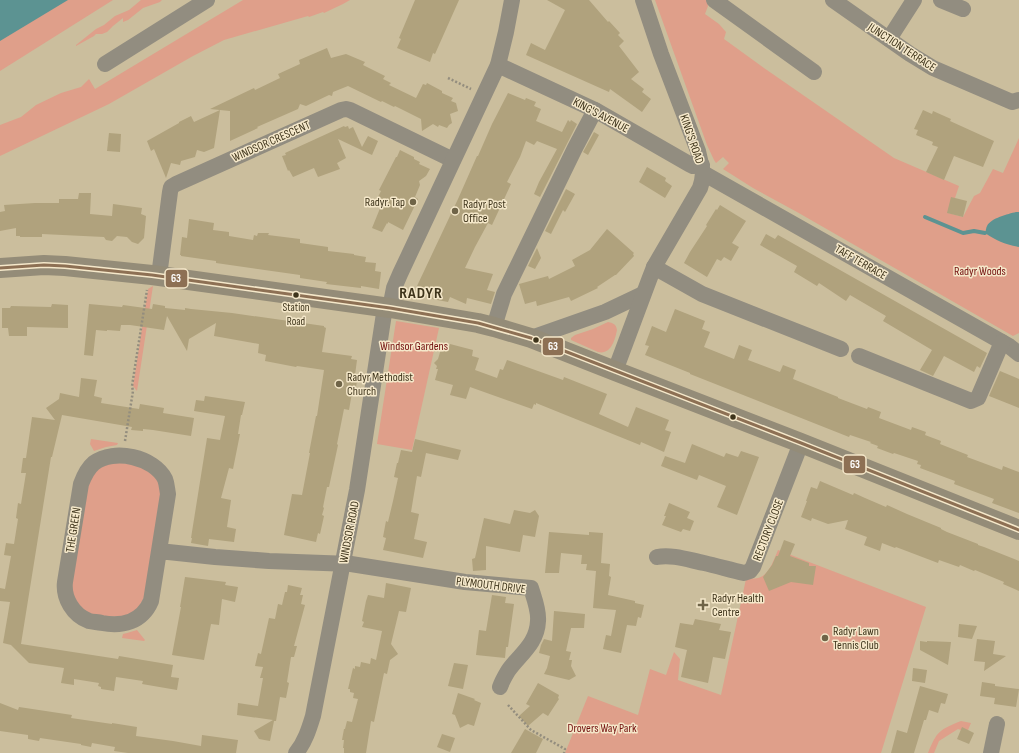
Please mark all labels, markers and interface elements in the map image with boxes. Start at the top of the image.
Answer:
street label: JUNCTION TERRACE [864,19,939,75]
street label: KING'S AVENUE [570,95,631,136]
street label: KING'S ROAD [676,113,707,166]
street label: WINDSOR CRESCENT [230,118,313,165]
place label: Radyr. Tap [365,195,405,210]
marker: Radyr. Tap [408,197,418,207]
place label: Radyr Post Office [463,197,506,226]
marker: Radyr Post Office [450,206,460,216]
street label: TAFF TERRACE [832,242,889,283]
park label: Radyr Woods [954,264,1006,279]
line badge: 63 [165,269,188,288]
text: 63 [171,272,181,285]
district label: RADYR [399,284,443,303]
marker: Station Road [291,290,301,300]
place label: Station Road [283,301,310,328]
unlabelled marker [531,335,541,345]
line badge: 63 [542,337,564,356]
park label: Windsor Gardens [380,339,448,354]
text: 63 [548,340,558,353]
place label: Radyr Methodist Church [347,370,413,399]
marker: Radyr Methodist Church [334,379,344,389]
unlabelled marker [728,412,738,422]
line badge: 63 [843,455,866,474]
text: 63 [850,458,860,471]
street label: RECTORY CLOSE [750,497,787,563]
street label: WINDSOR ROAD [336,500,363,564]
street label: THE GREEN [63,506,84,554]
street label: PLYMOUTH DRIVE [455,574,527,597]
place label: Radyr Health Centre [712,591,764,620]
marker: Radyr Health Centre [697,599,709,611]
place label: Radyr Lawn Tennis Club [833,624,879,653]
marker: Radyr Lawn Tennis Club [820,633,830,643]
park label: Drovers Way Park [567,721,637,736]

